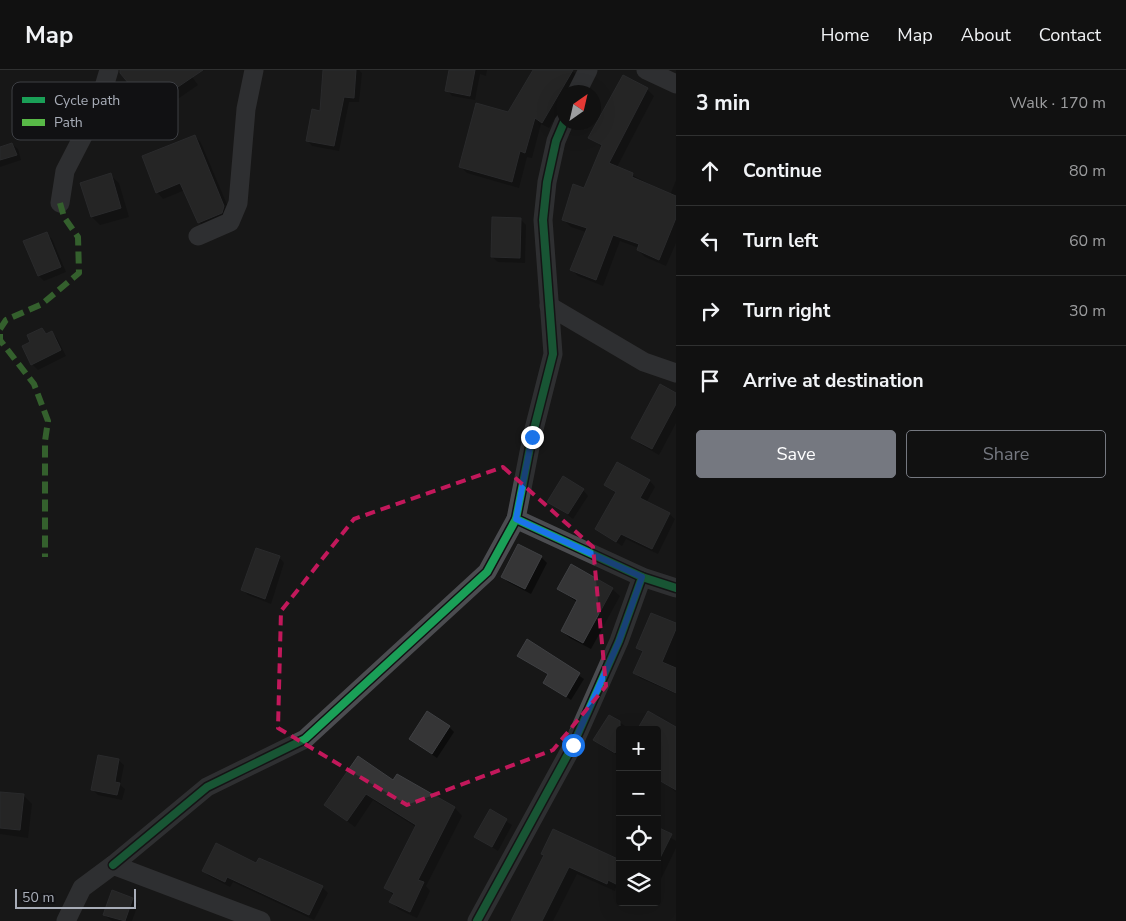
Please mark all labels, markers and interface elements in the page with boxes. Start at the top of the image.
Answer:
text: Map [25,19,73,51]
text: Home [821,23,869,47]
text: Map [897,23,933,47]
text: About [961,23,1011,47]
text: Contact [1039,23,1101,47]
legend [12,82,178,140]
north arrow [556,85,601,130]
text: 3 min [696,89,750,117]
text: Cycle path [54,91,120,110]
text: Walk · 170 m [1010,92,1106,114]
text: Path [54,113,83,132]
icon: ahead [696,157,724,185]
text: Continue [743,158,822,184]
text: 80 m [1069,160,1106,182]
icon: left [696,227,724,255]
text: Turn left [743,228,818,254]
text: 60 m [1069,230,1106,252]
icon: right [696,297,724,325]
text: Turn right [743,298,830,324]
text: 30 m [1069,300,1106,322]
icon: arrive [696,367,724,395]
text: Arrive at destination [743,368,924,394]
route end [521,426,544,449]
button: Save [696,430,896,478]
button: Share [906,430,1106,478]
map controls [616,726,661,906]
button: + [616,726,661,771]
route start [562,734,585,757]
button: − [616,771,661,816]
button: locate [616,816,661,861]
button: layers [616,861,661,906]
scale bar [15,886,136,909]
text: 50 m [22,888,54,907]

